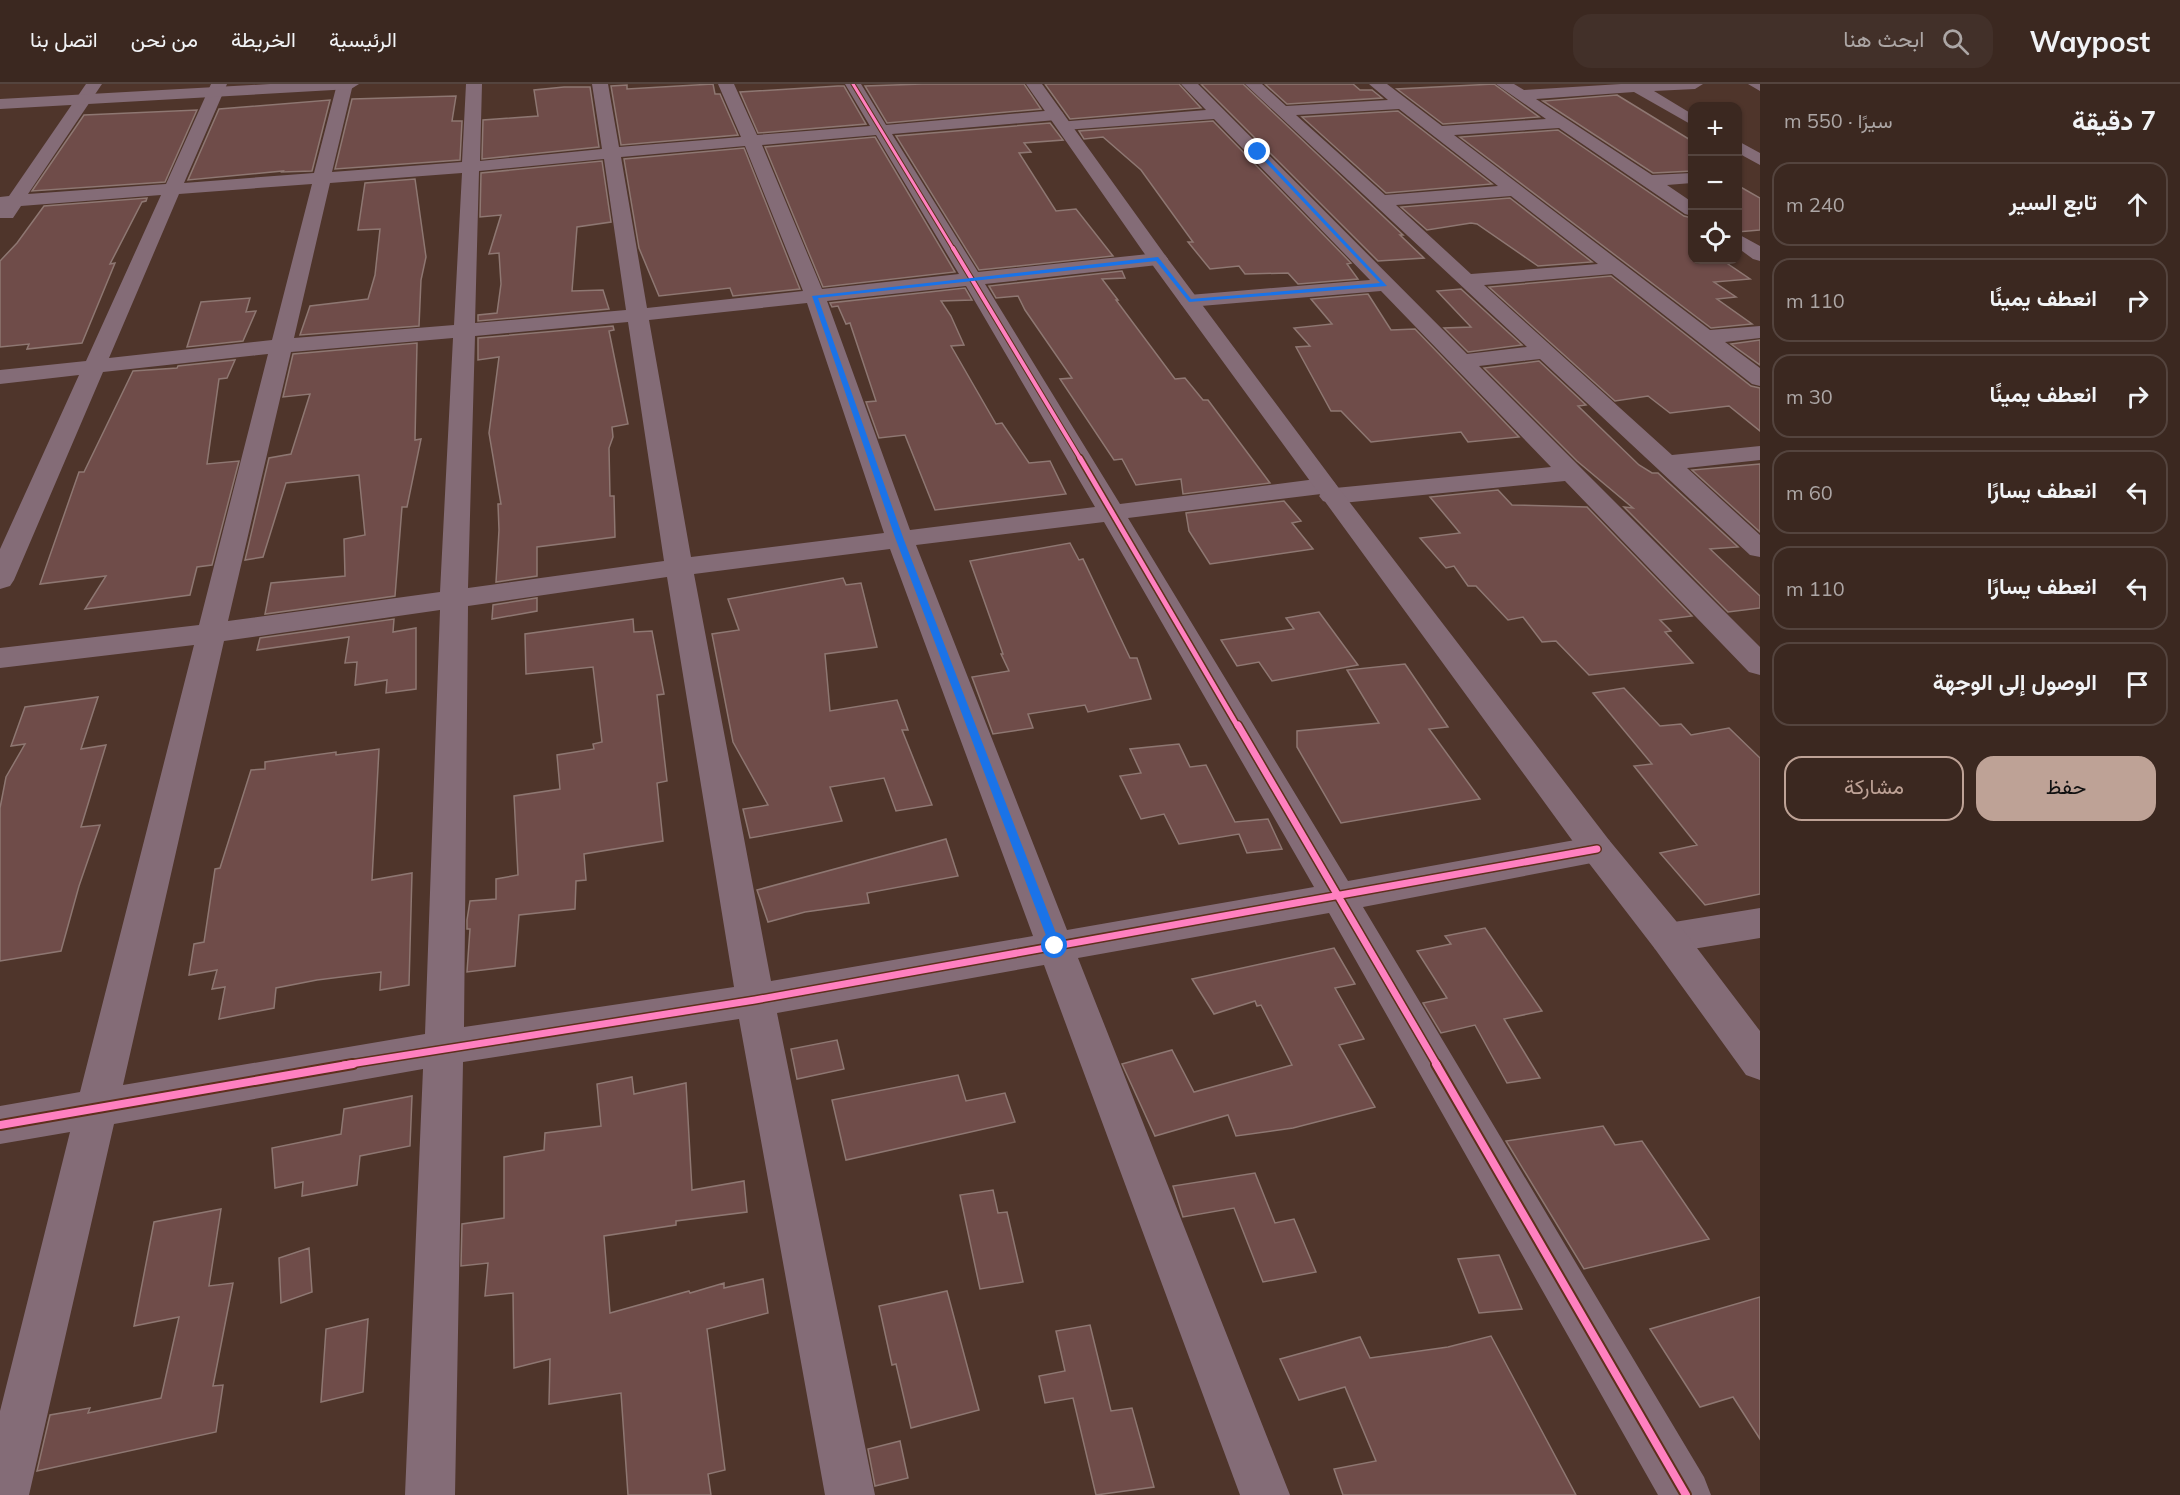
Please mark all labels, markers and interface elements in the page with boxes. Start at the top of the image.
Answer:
search box [1573,14,1993,68]
text: Waypost [2029,24,2150,59]
text: ابحث هنا [1843,25,1924,53]
icon: search [1939,25,1972,58]
text: اتصل بنا [30,26,98,52]
text: من نحن [131,26,198,52]
text: الخريطة [231,26,296,52]
text: الرئيسية [329,26,397,52]
map controls [1688,102,1742,264]
button: + [1688,102,1742,156]
text: 7 دقيقة [2072,104,2156,137]
text: سيرًا · 550 m [1784,108,1893,133]
route end [1244,138,1270,164]
button: − [1688,156,1742,210]
text: تابع السير [2009,188,2097,216]
icon: ahead [2121,188,2154,221]
text: 240 m [1786,192,1845,217]
button: locate [1688,210,1742,264]
text: انعطف يمينًا [1990,284,2097,312]
icon: right [2121,284,2154,317]
text: 110 m [1786,288,1845,313]
text: انعطف يمينًا [1990,380,2097,408]
icon: right [2121,380,2154,413]
text: 30 m [1786,384,1833,409]
text: انعطف يسارًا [1987,476,2097,504]
icon: left [2121,476,2154,509]
text: 60 m [1786,480,1833,505]
text: انعطف يسارًا [1987,572,2097,600]
icon: left [2121,572,2154,605]
text: 110 m [1786,576,1845,601]
text: الوصول إلى الوجهة [1933,668,2097,696]
icon: arrive [2121,668,2154,701]
button: مشاركة [1784,756,1964,821]
button: حفظ [1976,756,2156,821]
route start [1041,932,1067,958]

